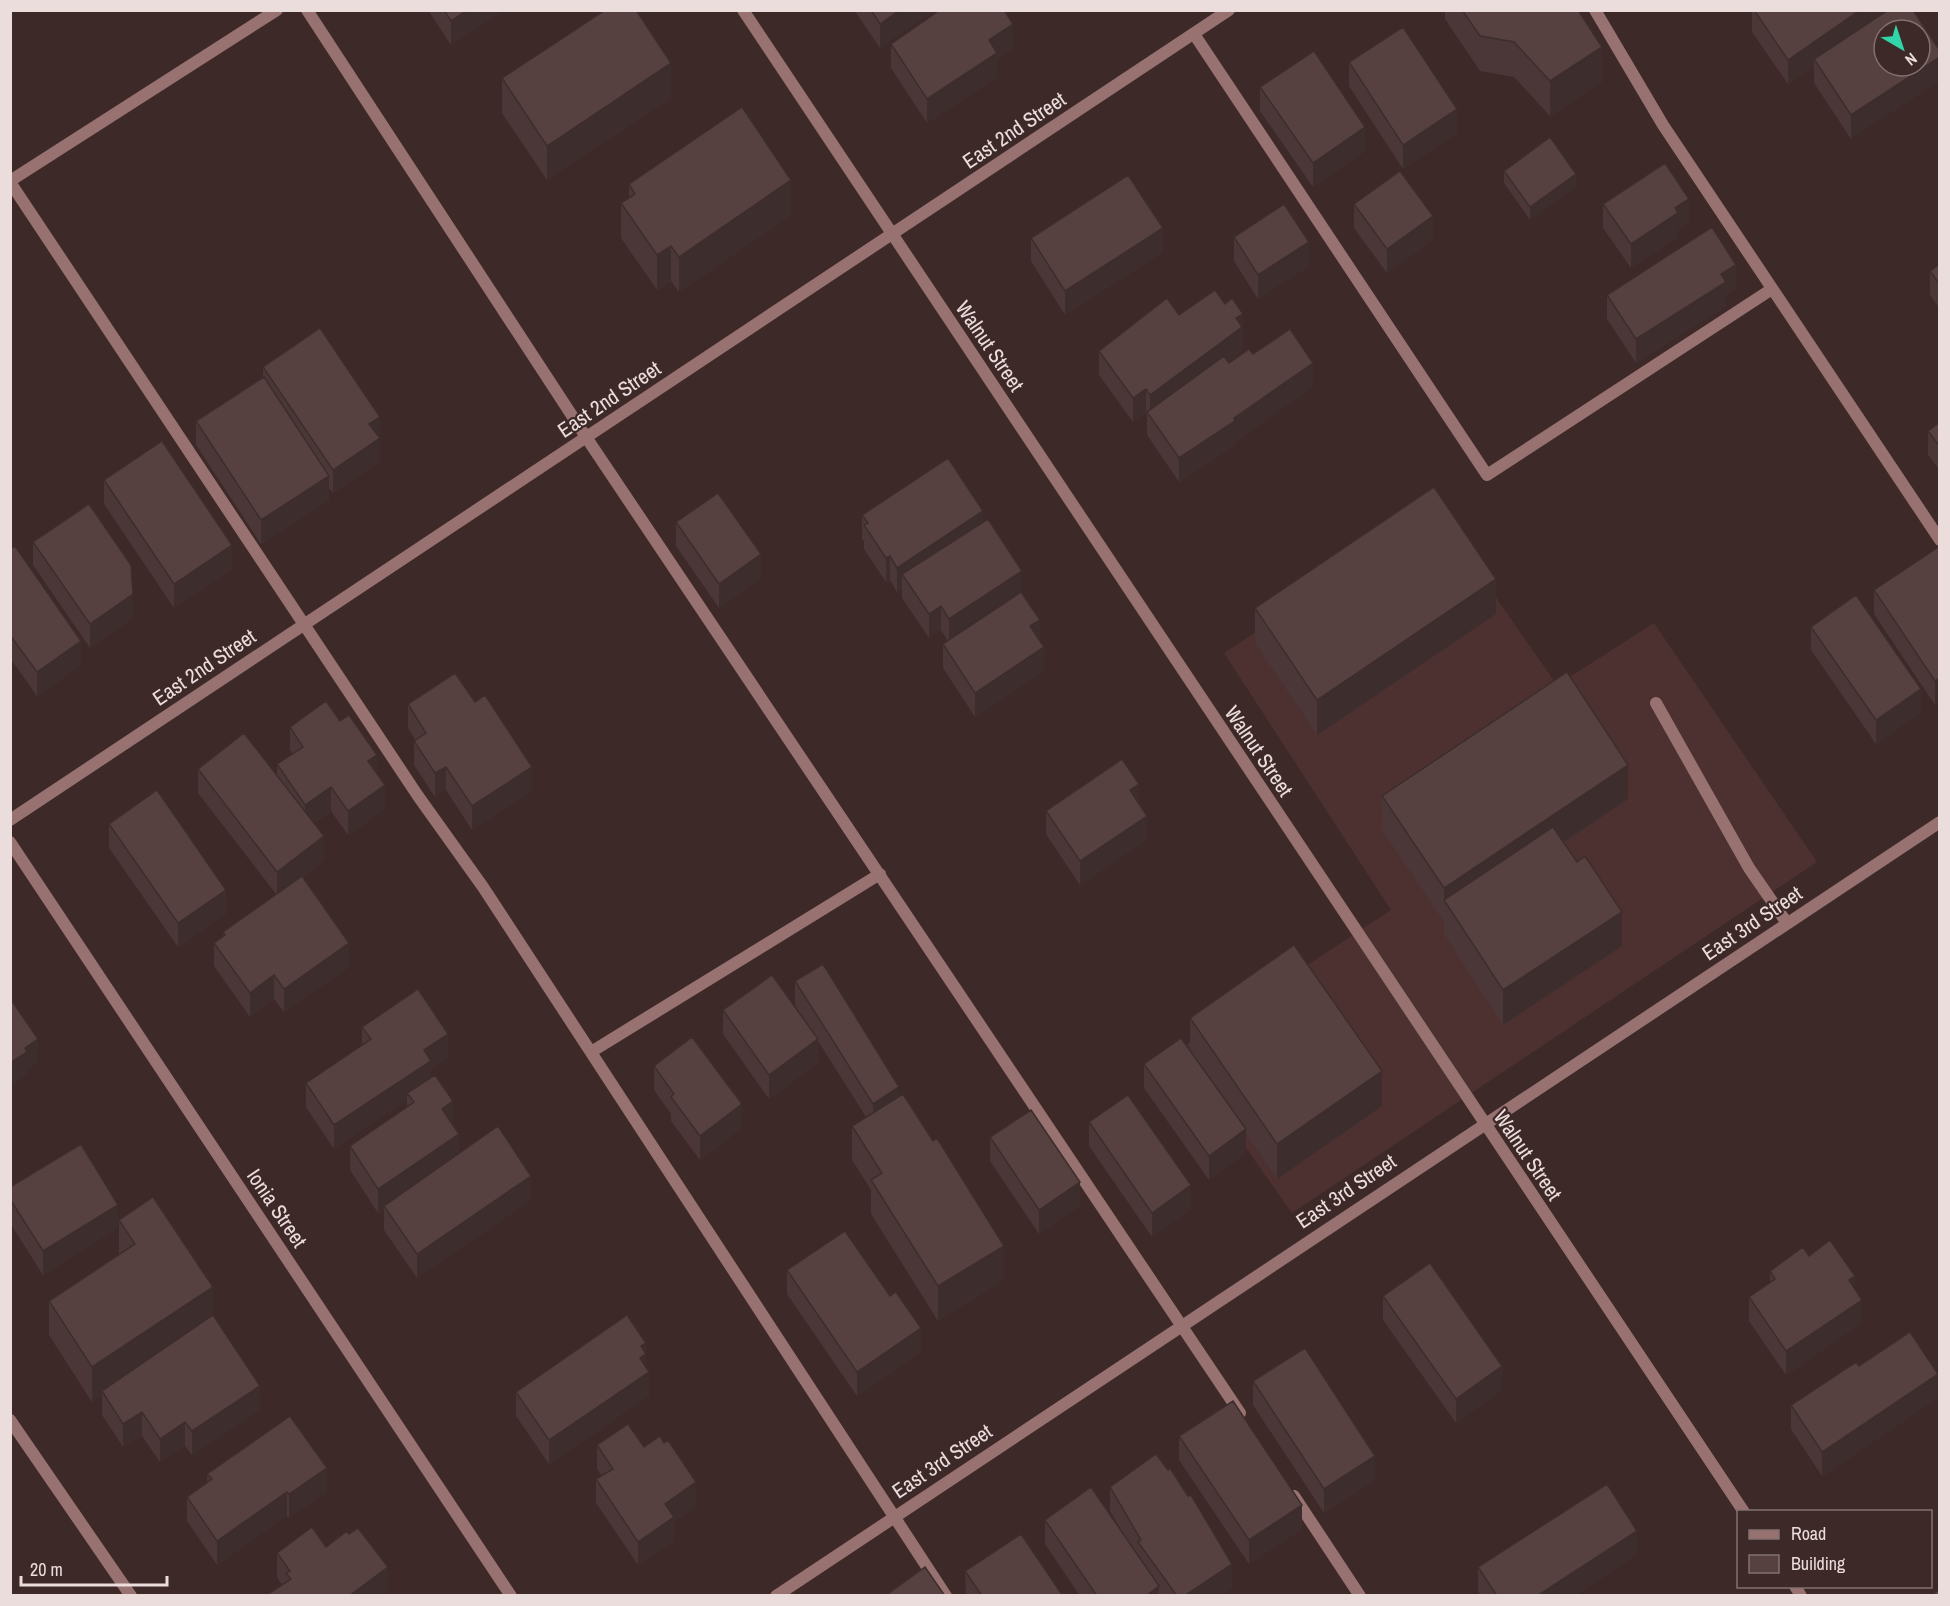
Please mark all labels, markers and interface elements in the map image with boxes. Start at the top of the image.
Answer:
north arrow [1872,18,1932,78]
text: N [1901,48,1922,71]
street label: East 2nd Street [957,85,1071,175]
street label: Walnut Street [949,295,1031,397]
street label: East 2nd Street [552,354,666,444]
street label: East 2nd Street [147,622,261,712]
street label: Walnut Street [1218,700,1300,802]
street label: East 3rd Street [1696,879,1808,967]
street label: Walnut Street [1487,1104,1569,1206]
street label: East 3rd Street [1290,1147,1402,1235]
street label: Ionia Street [240,1163,314,1253]
street label: East 3rd Street [886,1417,998,1505]
legend [1737,1510,1932,1588]
text: Road [1791,1521,1826,1546]
scale bar [21,1549,166,1587]
text: Building [1791,1551,1846,1576]
text: 20 m [30,1557,63,1582]

